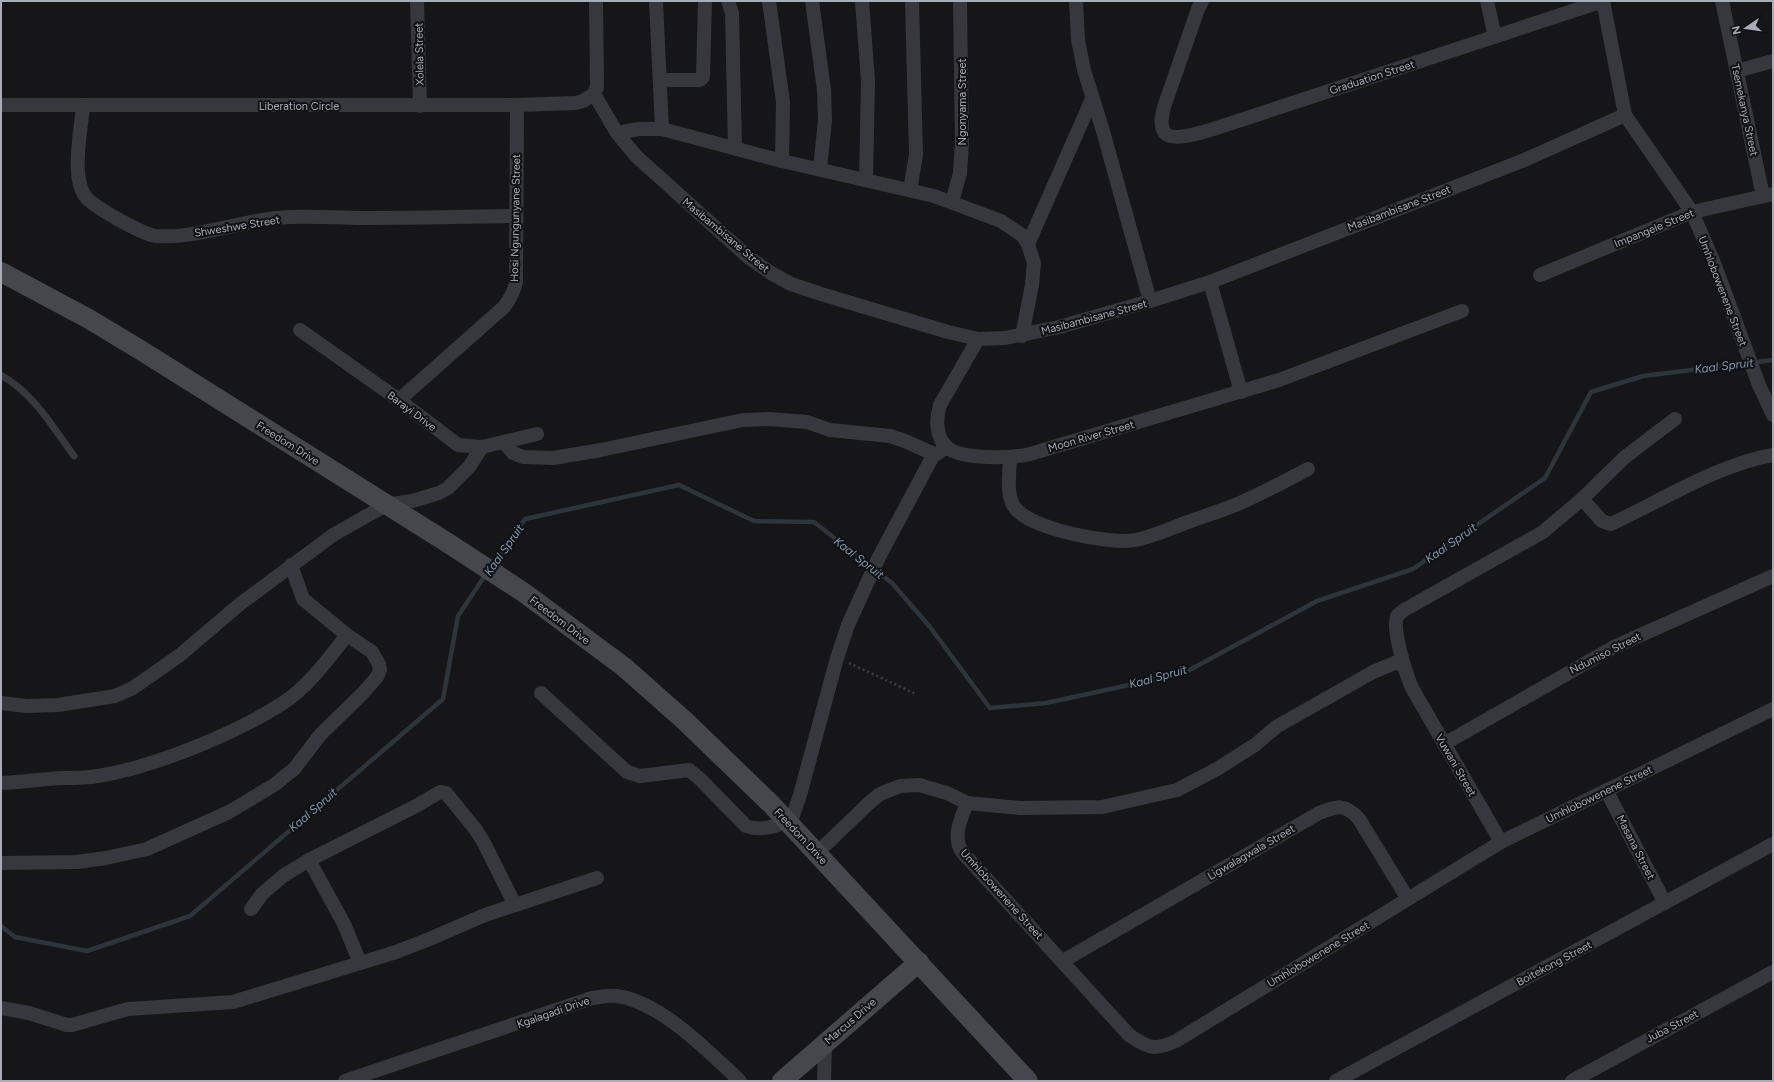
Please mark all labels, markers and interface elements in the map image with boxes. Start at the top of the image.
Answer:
north arrow [1726,8,1766,48]
street label: Xolela Street [412,22,427,86]
text: N [1729,25,1744,36]
street label: Ngonyama Street [956,58,969,146]
street label: Graduation Street [1328,58,1416,97]
street label: Tsemekanya Street [1728,63,1761,157]
street label: Liberation Circle [259,100,339,113]
street label: Hosi Ngungunyane Street [508,154,523,282]
street label: Masibambisane Street [1346,183,1453,234]
street label: Masibambisane Street [680,195,772,276]
street label: Impangele Street [1612,207,1696,250]
street label: Shweshwe Street [193,213,281,240]
street label: Umhlobowenene Street [1695,234,1750,348]
street label: Masibambisane Street [1040,297,1149,338]
water label: Kaal Spruit [1694,355,1755,377]
street label: Barayi Drive [385,389,439,434]
street label: Moon River Street [1046,418,1136,455]
street label: Freedom Drive [254,419,322,468]
water label: Kaal Spruit [1423,520,1480,566]
water label: Kaal Spruit [481,521,527,578]
water label: Kaal Spruit [831,534,887,582]
street label: Freedom Drive [527,594,592,647]
street label: Ndumiso Street [1568,630,1643,677]
water label: Kaal Spruit [1127,662,1189,691]
street label: Vuwani Street [1432,732,1479,799]
street label: Umhlobowenene Street [1544,763,1655,826]
water label: Kaal Spruit [286,785,340,835]
street label: Freedom Drive [771,806,830,867]
street label: Masana Street [1614,813,1657,882]
street label: Ligwalagwala Street [1205,822,1297,883]
street label: Umhlobowenene Street [958,846,1046,942]
street label: Umhlobowenene Street [1265,919,1372,990]
street label: Boitekong Street [1514,938,1594,989]
street label: Kgalagadi Drive [515,994,591,1031]
street label: Marcus Drive [822,995,879,1047]
street label: Juba Street [1644,1007,1701,1046]

